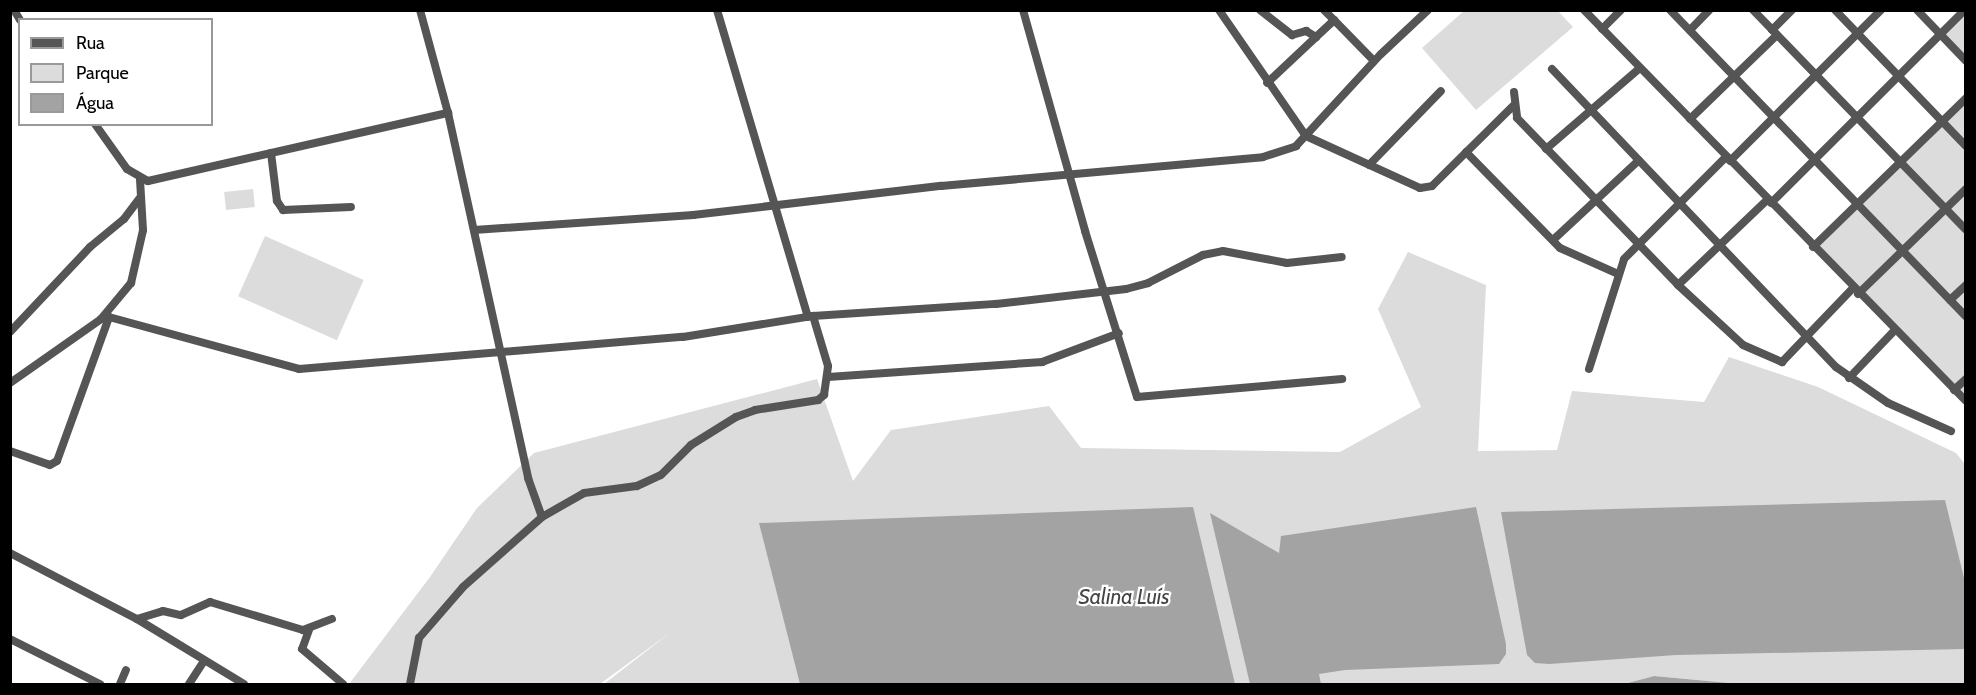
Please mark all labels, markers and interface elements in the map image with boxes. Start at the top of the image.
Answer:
legend [18,18,213,126]
text: Rua [76,32,105,54]
text: Parque [76,62,129,84]
text: Água [76,92,114,114]
water label: Salina Luís [1079,584,1169,610]

